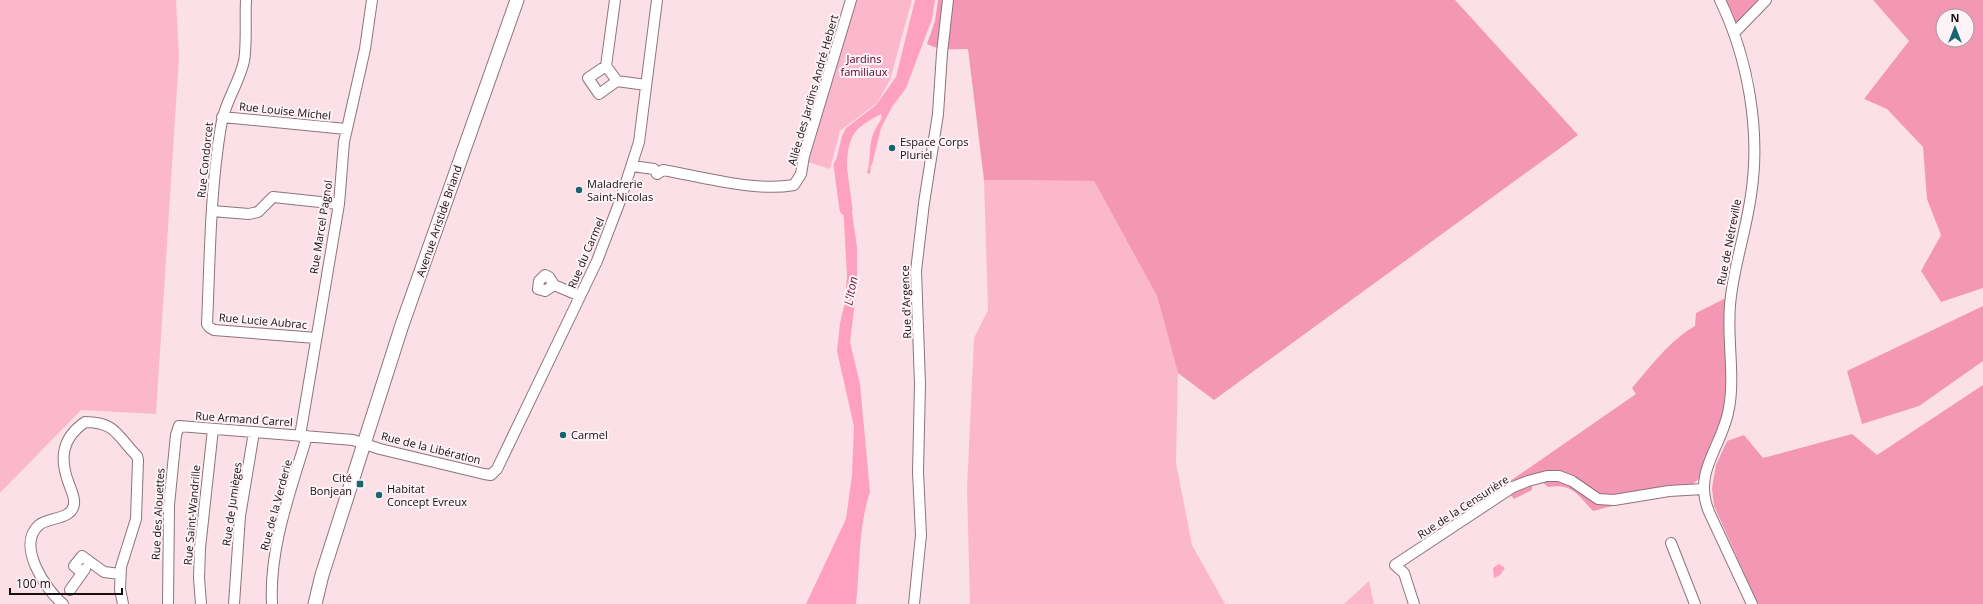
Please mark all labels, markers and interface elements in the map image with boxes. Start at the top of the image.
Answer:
north arrow [1935,8,1975,48]
text: N [1951,10,1959,25]
street label: Allée des Jardins André Hebert [784,13,841,167]
park label: Jardins familiaux [841,51,888,79]
street label: Rue Louise Michel [238,98,332,123]
street label: Rue Condorcet [193,121,216,199]
place label: Espace Corps Pluriel [900,134,969,162]
marker: Espace Corps Pluriel [887,143,897,153]
street label: Avenue Aristide Briand [412,163,465,279]
place label: Maladrerie Saint-Nicolas [587,176,653,204]
street label: Rue Marcel Pagnol [306,179,335,275]
marker: Maladrerie Saint-Nicolas [574,185,584,195]
street label: Rue de Nétreville [1713,198,1744,286]
street label: Rue du Carmel [564,215,607,291]
street label: Rue d'Argence [897,265,914,339]
water label: L'Iton [839,275,862,307]
street label: Rue Lucie Aubrac [218,309,308,332]
street label: Rue Armand Carrel [195,408,293,429]
place label: Carmel [571,427,608,442]
street label: Rue de la Libération [380,428,483,467]
marker: Carmel [558,430,568,440]
street label: Rue de la Verderie [256,458,295,552]
street label: Rue de Jumièges [218,461,245,547]
street label: Rue Saint-Wandrille [180,464,203,566]
street label: Rue des Alouettes [148,468,167,560]
place label: Cité Bonjean [310,470,352,498]
street label: Rue de la Censurière [1414,471,1511,542]
marker: Cité Bonjean [355,479,365,489]
place label: Habitat Concept Evreux [387,481,467,509]
marker: Habitat Concept Evreux [374,490,384,500]
scale bar [10,570,122,596]
text: 100 m [16,575,51,592]

